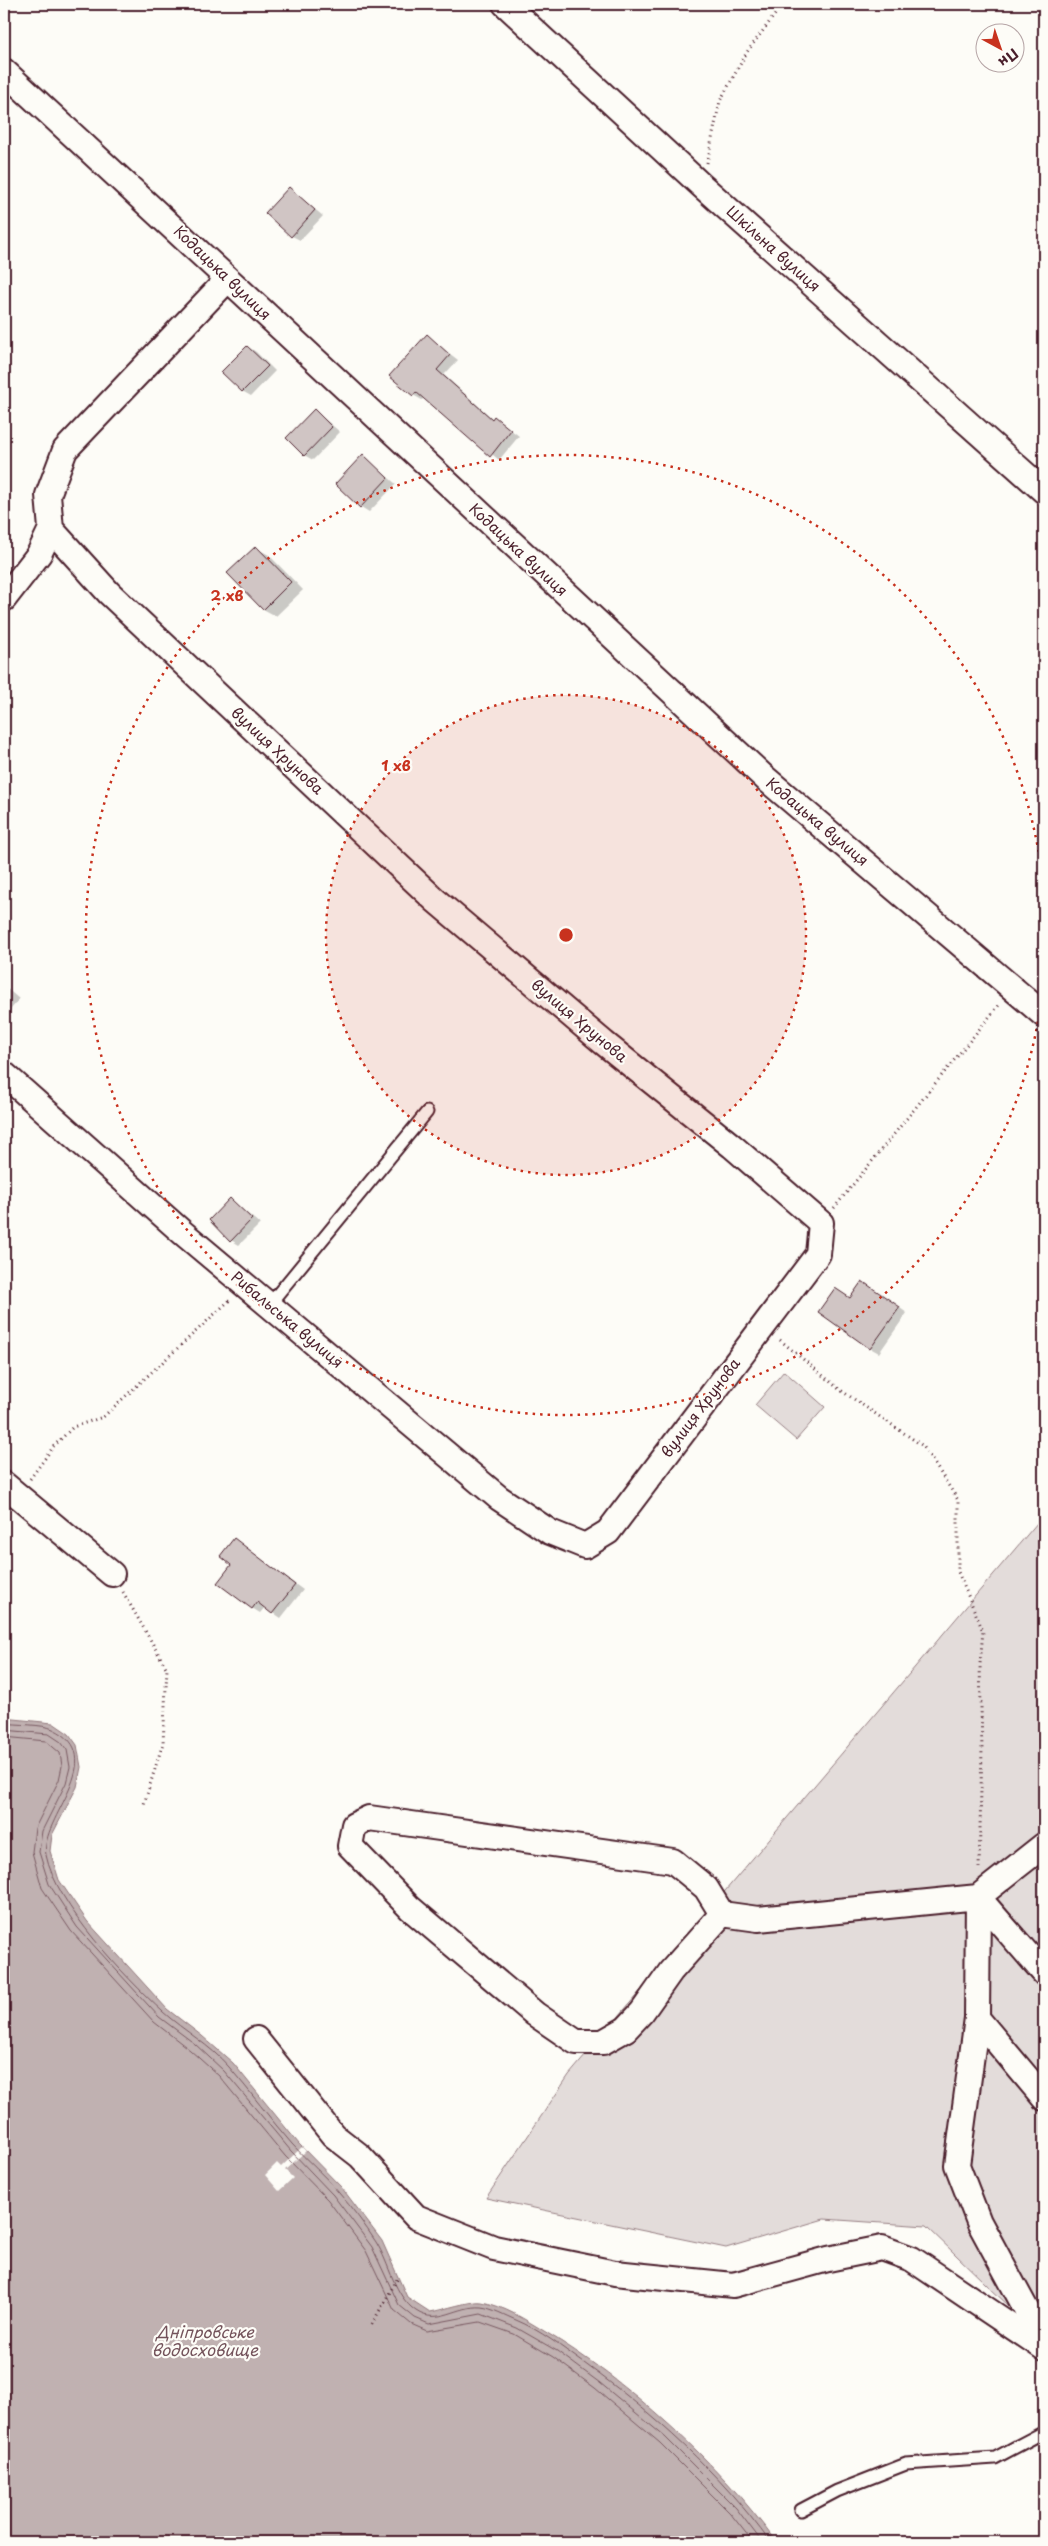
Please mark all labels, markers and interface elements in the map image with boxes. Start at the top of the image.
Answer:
north arrow [976,22,1026,72]
text: Пн [994,44,1023,73]
street label: Шкільна вулиця [722,199,826,297]
street label: Кодацька вулиця [169,219,277,325]
street label: Кодацька вулиця [464,497,574,601]
text: 2 хв [211,583,243,606]
street label: вулиця Хрунова [226,701,330,800]
text: 1 хв [381,753,411,776]
street label: Кодацька вулиця [762,771,874,871]
centre of rings [557,926,575,944]
street label: вулиця Хрунова [527,973,634,1067]
street label: Рибальська вулиця [227,1265,349,1373]
street label: вулиця Хрунова [655,1352,745,1462]
water label: Дніпровське водосховище [152,2319,259,2361]

